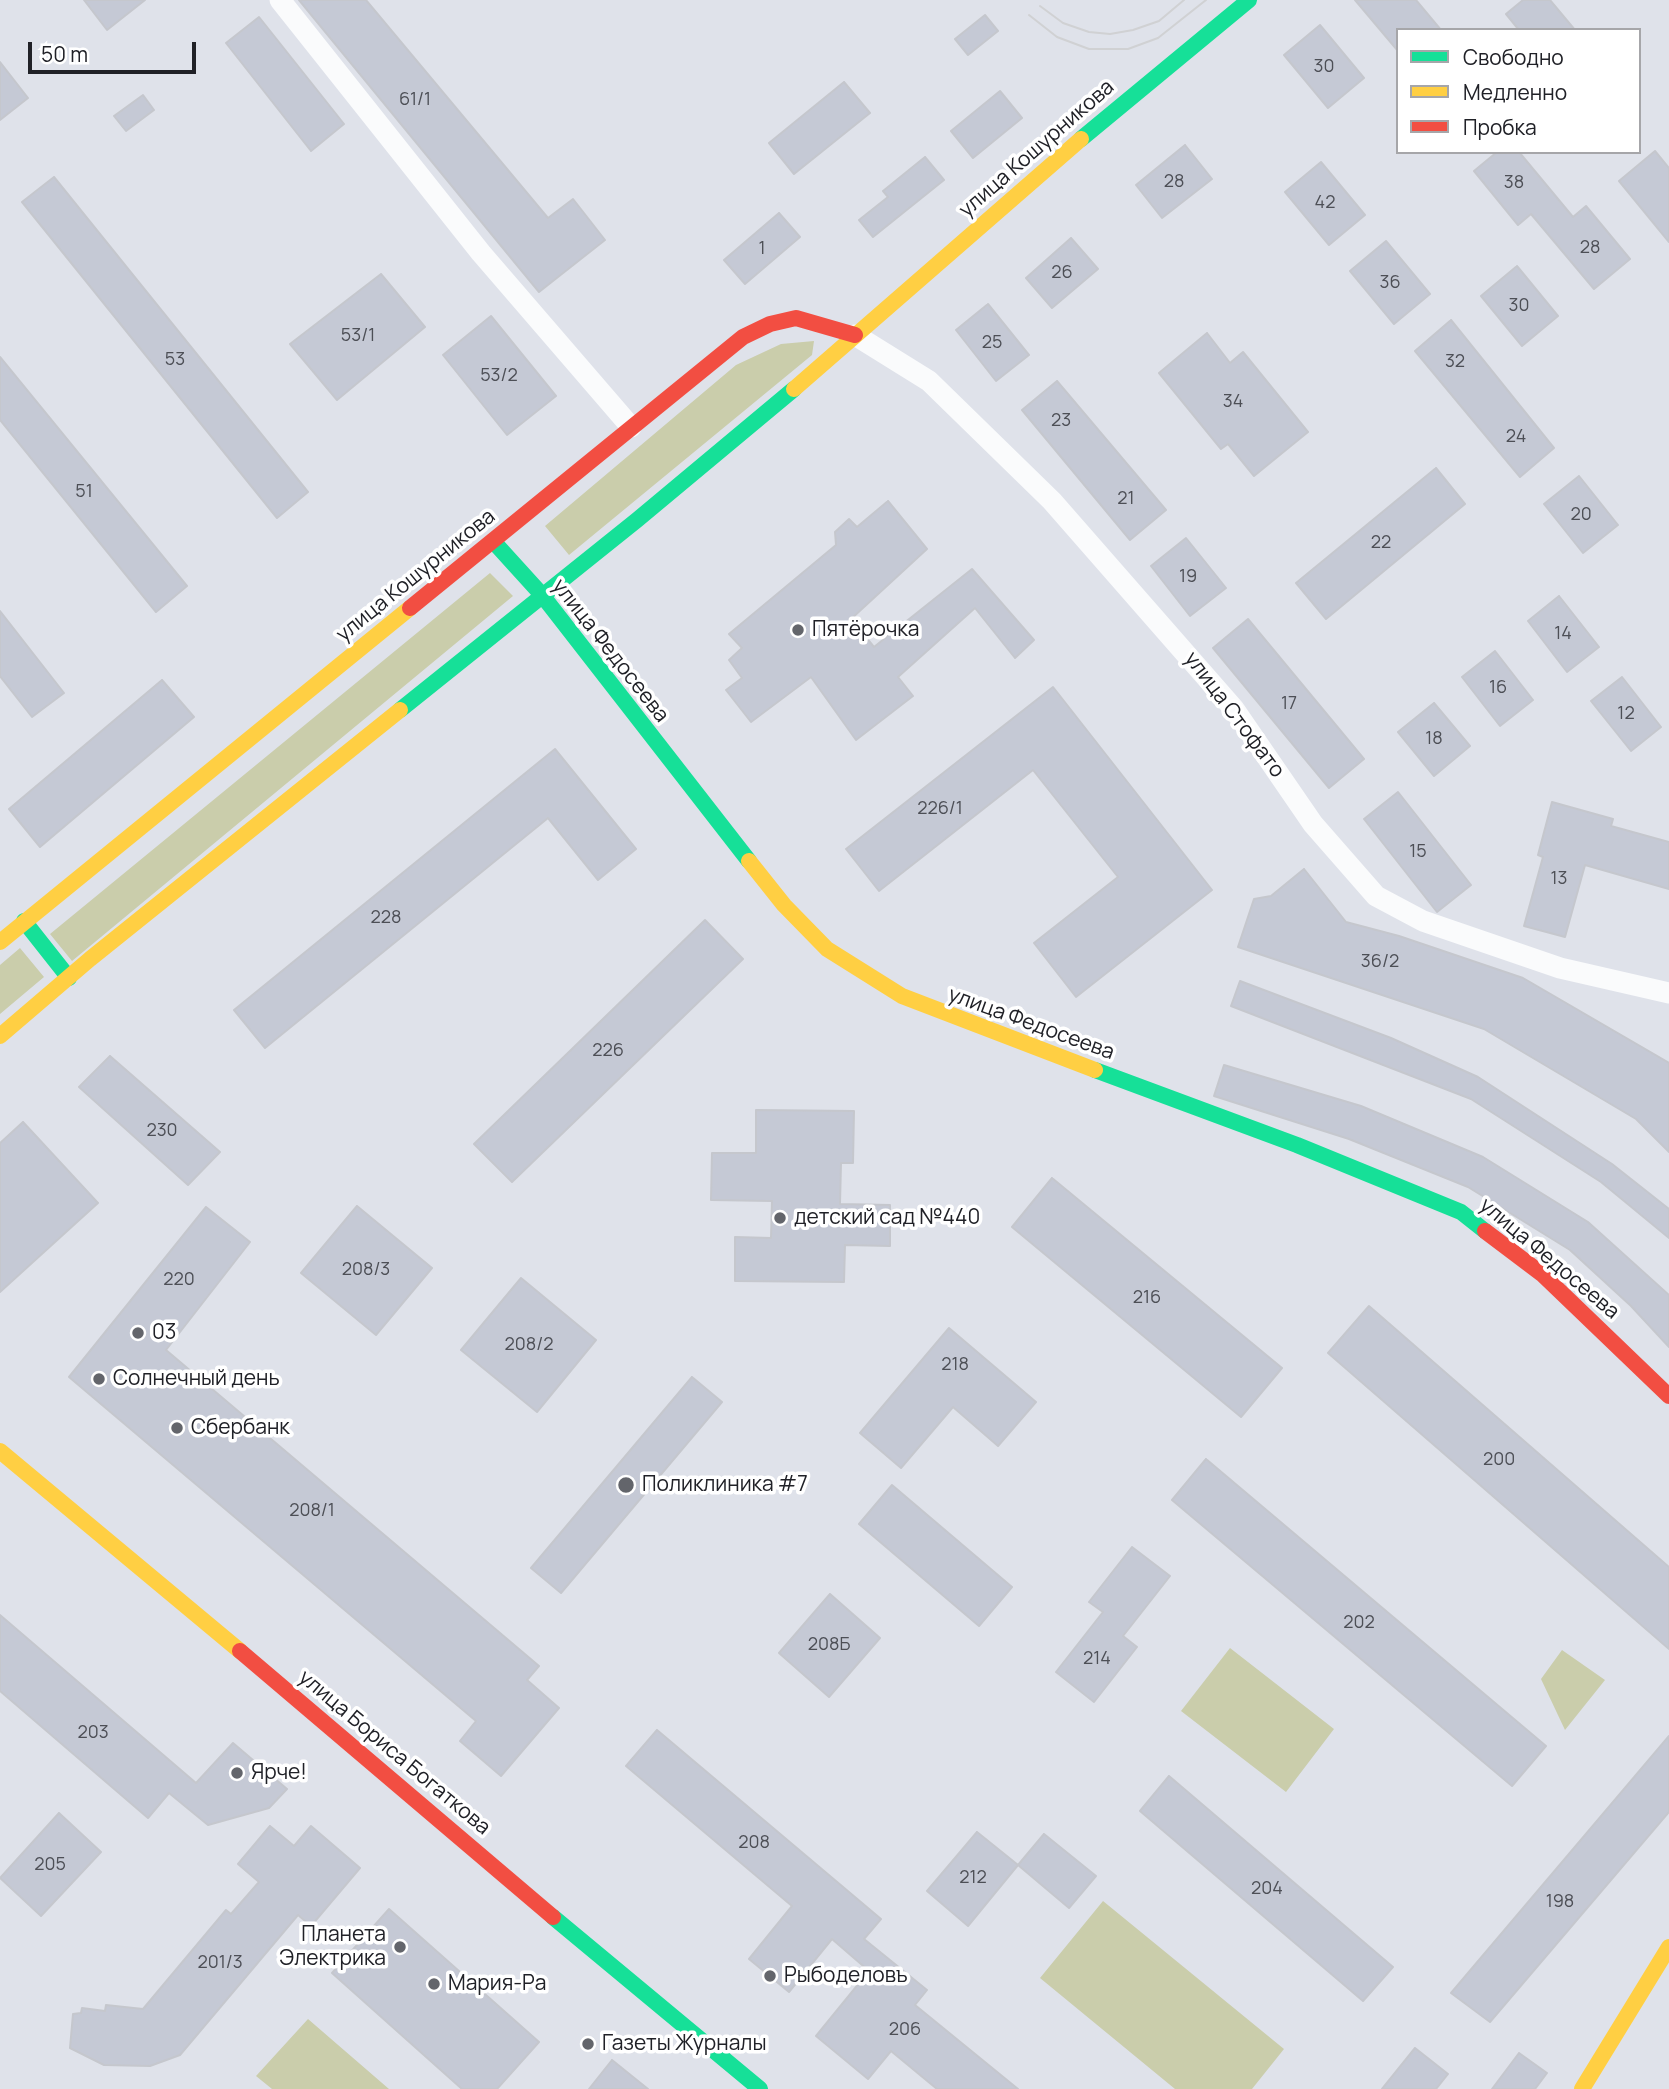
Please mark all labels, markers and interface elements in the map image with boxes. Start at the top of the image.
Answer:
scale bar [32,28,200,72]
legend [1396,28,1641,154]
text: 50 m [41,40,88,68]
text: Свободно [1463,43,1564,71]
house number: 30 [1314,56,1334,78]
street label: улица Кошурникова [954,75,1120,223]
text: Медленно [1463,78,1567,106]
house number: 61/1 [399,89,431,111]
text: Пробка [1463,113,1537,141]
house number: 28 [1164,171,1184,193]
house number: 38 [1504,172,1524,194]
house number: 42 [1315,192,1335,214]
house number: 28 [1580,237,1600,259]
house number: 1 [758,238,766,260]
house number: 26 [1051,262,1073,284]
house number: 36 [1379,272,1401,294]
house number: 30 [1509,295,1529,317]
house number: 53/1 [341,325,375,347]
house number: 25 [982,332,1002,354]
house number: 53 [165,349,185,371]
house number: 32 [1445,351,1465,373]
house number: 53/2 [480,365,518,387]
house number: 34 [1223,391,1243,413]
house number: 23 [1051,410,1071,432]
house number: 24 [1506,426,1526,448]
house number: 51 [75,481,93,503]
house number: 21 [1117,488,1135,510]
street label: улица Кошурникова [332,504,500,648]
house number: 20 [1570,504,1592,526]
house number: 22 [1371,532,1391,554]
house number: 19 [1179,566,1197,588]
street label: улица Федосеева [546,574,674,728]
place label: Пятёрочка [812,617,919,643]
marker: Пятёрочка [790,622,806,638]
house number: 14 [1554,623,1572,645]
street label: улица Стофато [1178,647,1290,783]
house number: 16 [1489,677,1507,699]
house number: 17 [1281,693,1297,715]
house number: 12 [1617,703,1635,725]
house number: 18 [1425,728,1443,750]
house number: 226/1 [917,798,963,820]
house number: 15 [1409,841,1427,863]
house number: 13 [1551,868,1567,890]
house number: 228 [371,907,401,929]
house number: 36/2 [1361,951,1399,973]
street label: улица Федосеева [945,982,1117,1066]
house number: 226 [592,1040,624,1062]
house number: 230 [146,1120,178,1142]
street label: улица Федосеева [1474,1193,1624,1325]
place label: детский сад №440 [794,1205,980,1231]
marker: детский сад №440 [772,1210,788,1226]
house number: 208/3 [342,1259,390,1281]
house number: 220 [163,1269,195,1291]
house number: 216 [1133,1287,1161,1309]
place label: 03 [152,1320,176,1346]
marker: 03 [130,1325,146,1341]
house number: 208/2 [505,1334,553,1356]
house number: 218 [941,1354,969,1376]
place label: Солнечный день [113,1366,280,1392]
marker: Солнечный день [91,1371,107,1387]
place label: Сбербанк [191,1415,290,1441]
marker: Сбербанк [169,1420,185,1436]
house number: 200 [1483,1449,1515,1471]
place label: Поликлиника #7 [642,1472,808,1498]
marker: Поликлиника #7 [616,1475,636,1495]
house number: 208/1 [289,1500,335,1522]
house number: 202 [1343,1612,1375,1634]
house number: 208Б [808,1634,850,1656]
house number: 214 [1083,1648,1111,1670]
street label: улица Бориса Богаткова [293,1665,495,1841]
house number: 203 [77,1722,109,1744]
place label: Ярче! [251,1760,307,1786]
marker: Ярче! [229,1765,245,1781]
house number: 208 [738,1832,770,1854]
house number: 205 [34,1854,66,1876]
house number: 212 [959,1867,987,1889]
house number: 204 [1251,1878,1283,1900]
house number: 198 [1546,1891,1574,1913]
place label: Планета Электрика [279,1922,386,1972]
marker: Планета Электрика [392,1939,408,1955]
house number: 201/3 [197,1952,243,1974]
place label: Рыбоделовъ [784,1963,908,1989]
marker: Рыбоделовъ [762,1968,778,1984]
place label: Мария-Ра [448,1971,546,1997]
marker: Мария-Ра [426,1976,442,1992]
house number: 206 [889,2019,921,2041]
place label: Газеты Журналы [602,2031,766,2057]
marker: Газеты Журналы [580,2036,596,2052]

